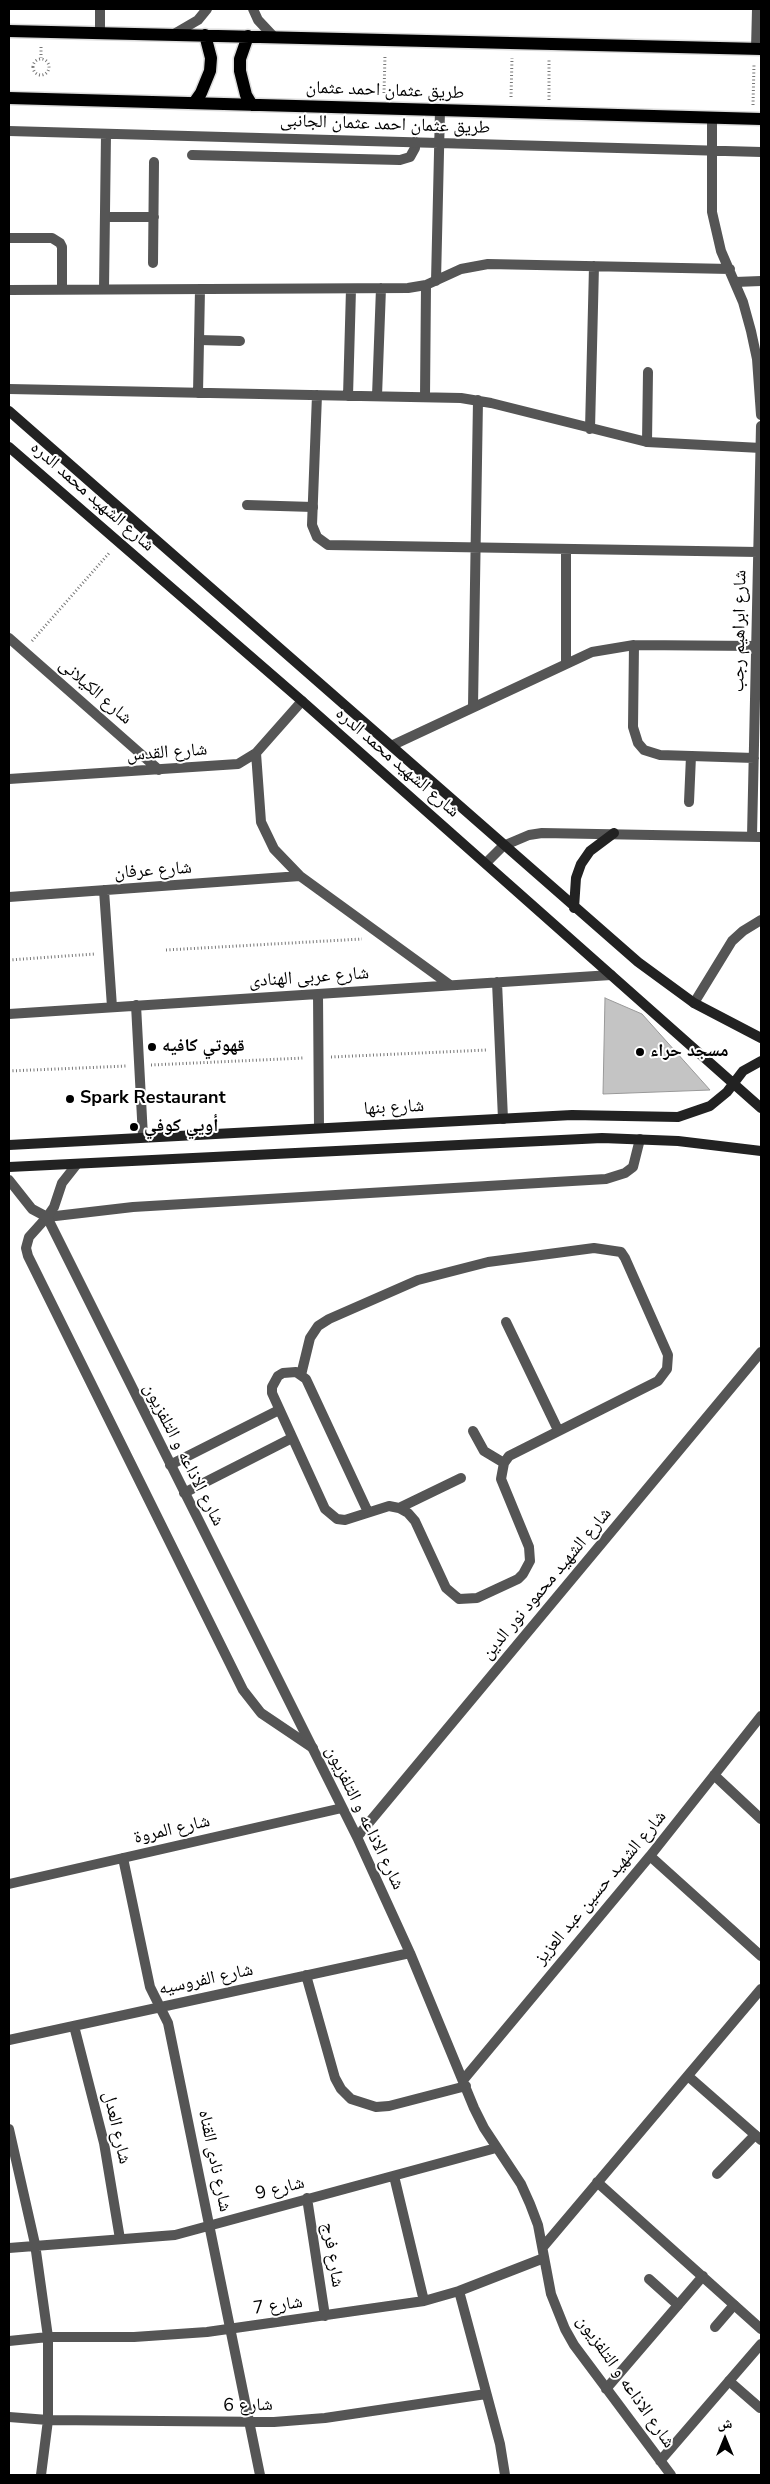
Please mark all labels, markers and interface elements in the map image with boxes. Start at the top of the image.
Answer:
street label: طريق عثمان احمد عثمان [305,77,465,105]
street label: طريق عثمان احمد عثمان الجانبى [279,111,491,139]
street label: شارع الشهيد محمد الدره [26,437,158,557]
street label: شارع ابراهيم رجب [728,570,752,692]
street label: شارع الكيلانى [54,654,136,730]
street label: شارع الشهيد محمد الدره [331,703,463,823]
street label: شارع القدس [126,739,208,767]
street label: شارع عرفان [113,858,193,884]
street label: شارع عربى الهنادى [248,963,370,993]
place label: قهوتي كافيه [162,1036,245,1058]
marker: قهوتي كافيه [146,1041,158,1053]
place label: مسجد حراء [650,1041,729,1063]
marker: مسجد حراء [634,1046,646,1058]
place label: Spark Restaurant [80,1088,226,1110]
marker: Spark Restaurant [64,1093,76,1105]
street label: شارع بنها [363,1096,425,1120]
place label: أويي كوفي [144,1116,218,1138]
marker: أويي كوفي [128,1121,140,1133]
street label: شارع الاذاعه و التلفزيون [138,1380,228,1530]
street label: شارع الشهيد محمود نور الدين [477,1504,617,1664]
street label: شارع الاذاعه و التلفزيون [320,1743,408,1893]
street label: شارع الشهيد حسين عبد العزيز [530,1807,672,1969]
street label: شارع المروة [132,1811,212,1849]
street label: شارع الفروسيه [157,1959,255,2001]
street label: شارع العدل [97,2090,135,2166]
street label: شارع نادى القناه [193,2108,235,2214]
street label: شارع 9 [253,2173,307,2205]
street label: شارع فرج [316,2221,348,2289]
street label: شارع 7 [252,2292,304,2320]
street label: شارع الاذاعه و التلفزيون [571,2311,679,2453]
street label: شارع 6 [223,2395,273,2417]
north arrow [700,2414,750,2464]
text: ش [718,2414,732,2433]

